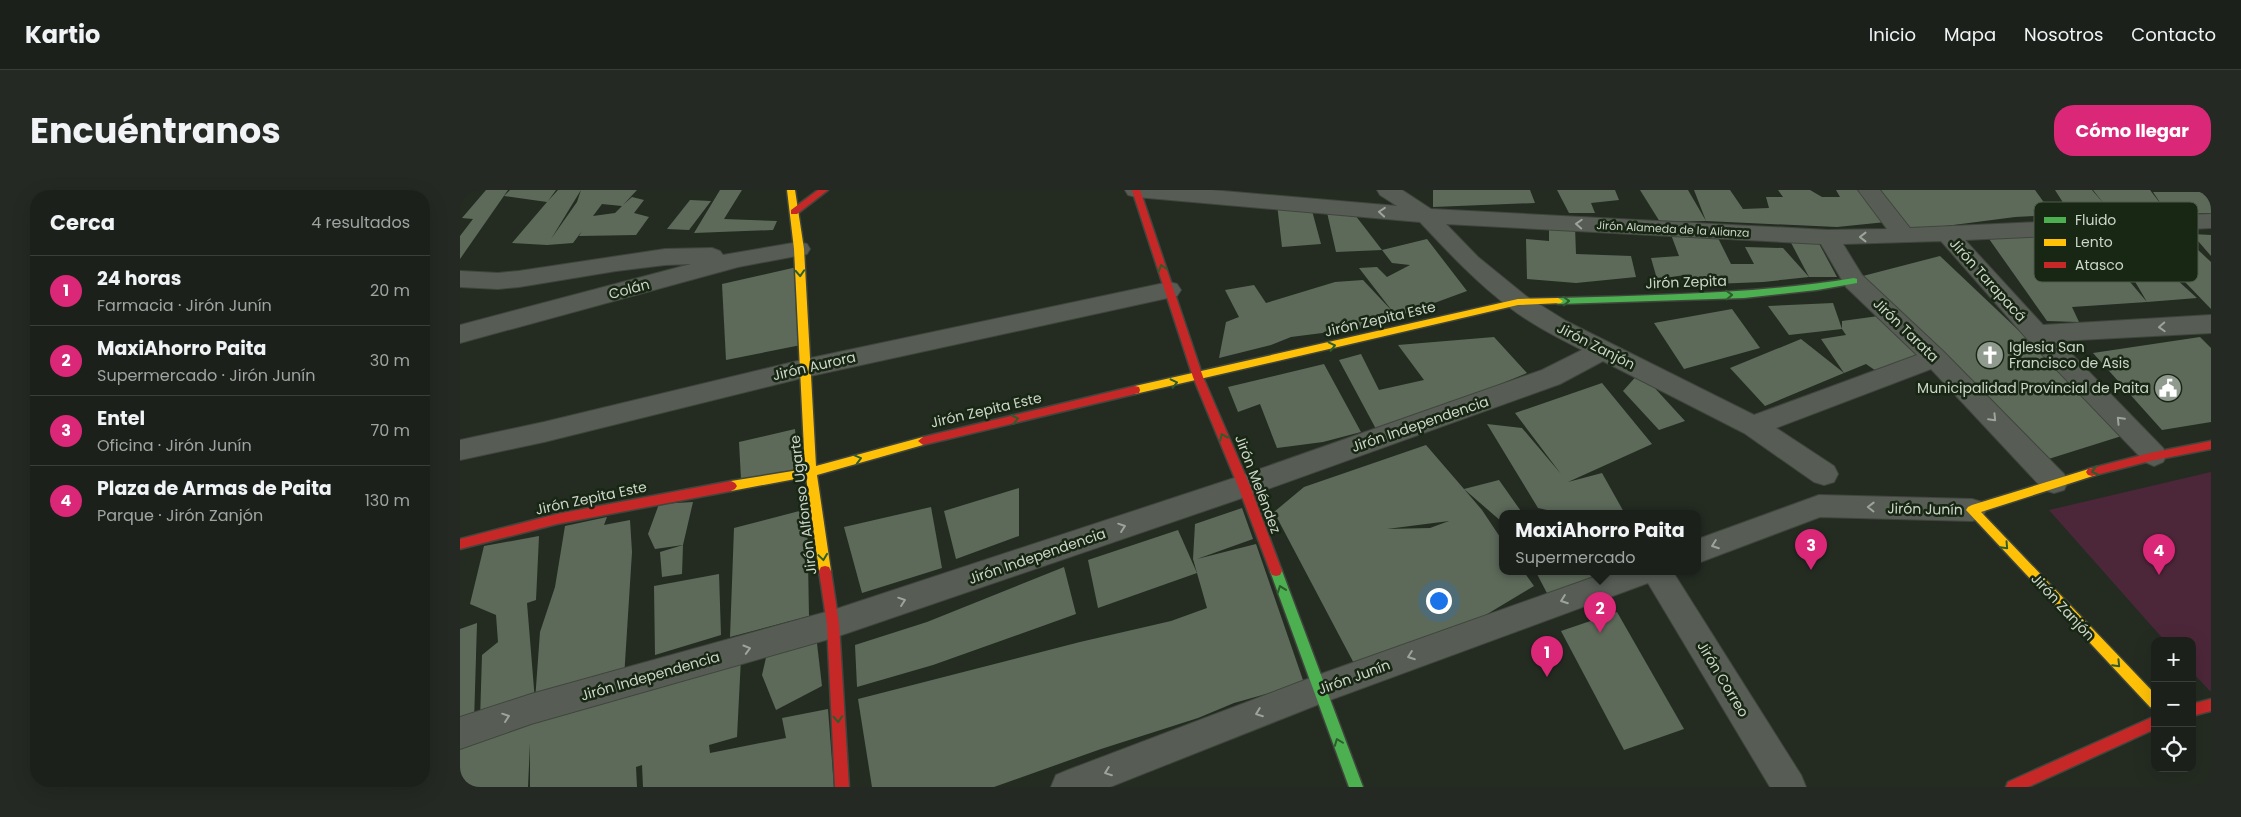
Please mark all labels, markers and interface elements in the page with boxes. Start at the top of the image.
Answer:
text: Kartio [25,18,100,51]
text: Inicio [1869,22,1916,47]
text: Mapa [1944,22,1996,47]
text: Nosotros [2024,22,2103,47]
text: Contacto [2131,22,2216,47]
button: Cómo llegar [2054,105,2211,156]
text: Encuéntranos [30,106,281,155]
legend [2034,202,2198,282]
one-way arrow [1377,207,1385,218]
text: Cerca [50,208,115,237]
text: Fluido [2075,210,2116,230]
text: 4 resultados [311,211,410,234]
street label: Jirón Alameda de la Alianza [1596,217,1750,241]
one-way arrow [1575,219,1583,230]
one-way arrow [1859,232,1867,242]
text: Lento [2075,232,2113,252]
street label: Jirón Tarapacá [1945,234,2031,326]
text: Atasco [2075,255,2124,275]
text: 24 horas [97,265,181,292]
one-way arrow [1158,265,1168,273]
one-way arrow [795,269,806,277]
street label: Jirón Zepita [1645,271,1727,293]
street label: Colán [606,274,652,304]
text: 1 [63,279,69,302]
text: 20 m [370,279,410,302]
one-way arrow [1725,290,1733,301]
text: Farmacia · Jirón Junín [97,294,272,317]
street label: Jirón Tarata [1869,294,1943,366]
one-way arrow [1563,295,1571,306]
street label: Jirón Zepita Este [1322,296,1438,342]
street label: Jirón Zanjón [1554,318,1638,374]
one-way arrow [2158,322,2166,333]
text: MaxiAhorro Paita [97,335,266,362]
place label: Iglesia San Francisco de Asis [2009,337,2130,373]
church icon: Iglesia San Francisco de Asis [1975,340,2005,370]
one-way arrow [1328,341,1337,352]
street label: Jirón Aurora [770,347,858,385]
text: 2 [61,349,71,372]
text: 30 m [370,349,410,372]
text: Supermercado · Jirón Junín [97,364,316,387]
public building icon: Municipalidad Provincial de Paita [2153,373,2183,403]
one-way arrow [1169,378,1178,389]
place label: Municipalidad Provincial de Paita [1917,378,2149,398]
street label: Jirón Zepita Este [928,387,1044,433]
street label: Jirón Independencia [1349,391,1491,457]
text: Entel [97,405,145,432]
one-way arrow [1987,413,1996,422]
one-way arrow [1011,414,1020,424]
one-way arrow [2117,417,2126,426]
text: 3 [61,419,71,442]
text: 70 m [370,419,410,442]
street label: Jirón Meléndez [1230,432,1286,536]
text: Oficina · Jirón Junín [97,434,252,457]
street label: Jirón Alfonso Ugarte [784,434,821,576]
one-way arrow [1219,434,1229,442]
one-way arrow [853,454,861,464]
one-way arrow [2091,465,2100,476]
text: Plaza de Armas de Paita [97,475,332,502]
street label: Jirón Zepita Este [533,476,649,520]
text: 4 [61,489,71,512]
text: 130 m [365,489,410,512]
street label: Jirón Junín [1887,498,1963,520]
one-way arrow [1867,502,1875,513]
text: Parque · Jirón Zanjón [97,504,263,527]
popup [1499,510,1701,575]
text: MaxiAhorro Paita [1515,517,1685,544]
street label: Jirón Independencia [966,523,1108,589]
one-way arrow [1118,523,1126,533]
pin: 3 [1795,529,1827,570]
pin: 4 [2143,534,2175,575]
one-way arrow [1712,539,1720,549]
one-way arrow [1999,540,2008,549]
text: Supermercado [1515,546,1636,569]
one-way arrow [818,553,828,561]
street label: Jirón Zanjón [2027,569,2099,645]
one-way arrow [1277,585,1287,594]
your location [1426,588,1452,614]
pin: 2 [1584,592,1616,633]
one-way arrow [1560,594,1569,604]
one-way arrow [897,597,906,607]
pin: 1 [1531,636,1563,677]
street label: Jirón Correo [1692,637,1754,721]
map controls [2151,637,2196,772]
button: + [2151,637,2196,682]
one-way arrow [742,644,750,654]
street label: Jirón Independencia [578,647,722,705]
one-way arrow [1408,650,1416,660]
street label: Jirón Junín [1315,655,1393,699]
one-way arrow [2111,658,2120,667]
button: − [2151,682,2196,727]
one-way arrow [1256,707,1264,717]
one-way arrow [501,713,510,723]
one-way arrow [833,715,844,723]
button: locate [2151,727,2196,772]
one-way arrow [1334,738,1344,746]
one-way arrow [1104,766,1113,776]

